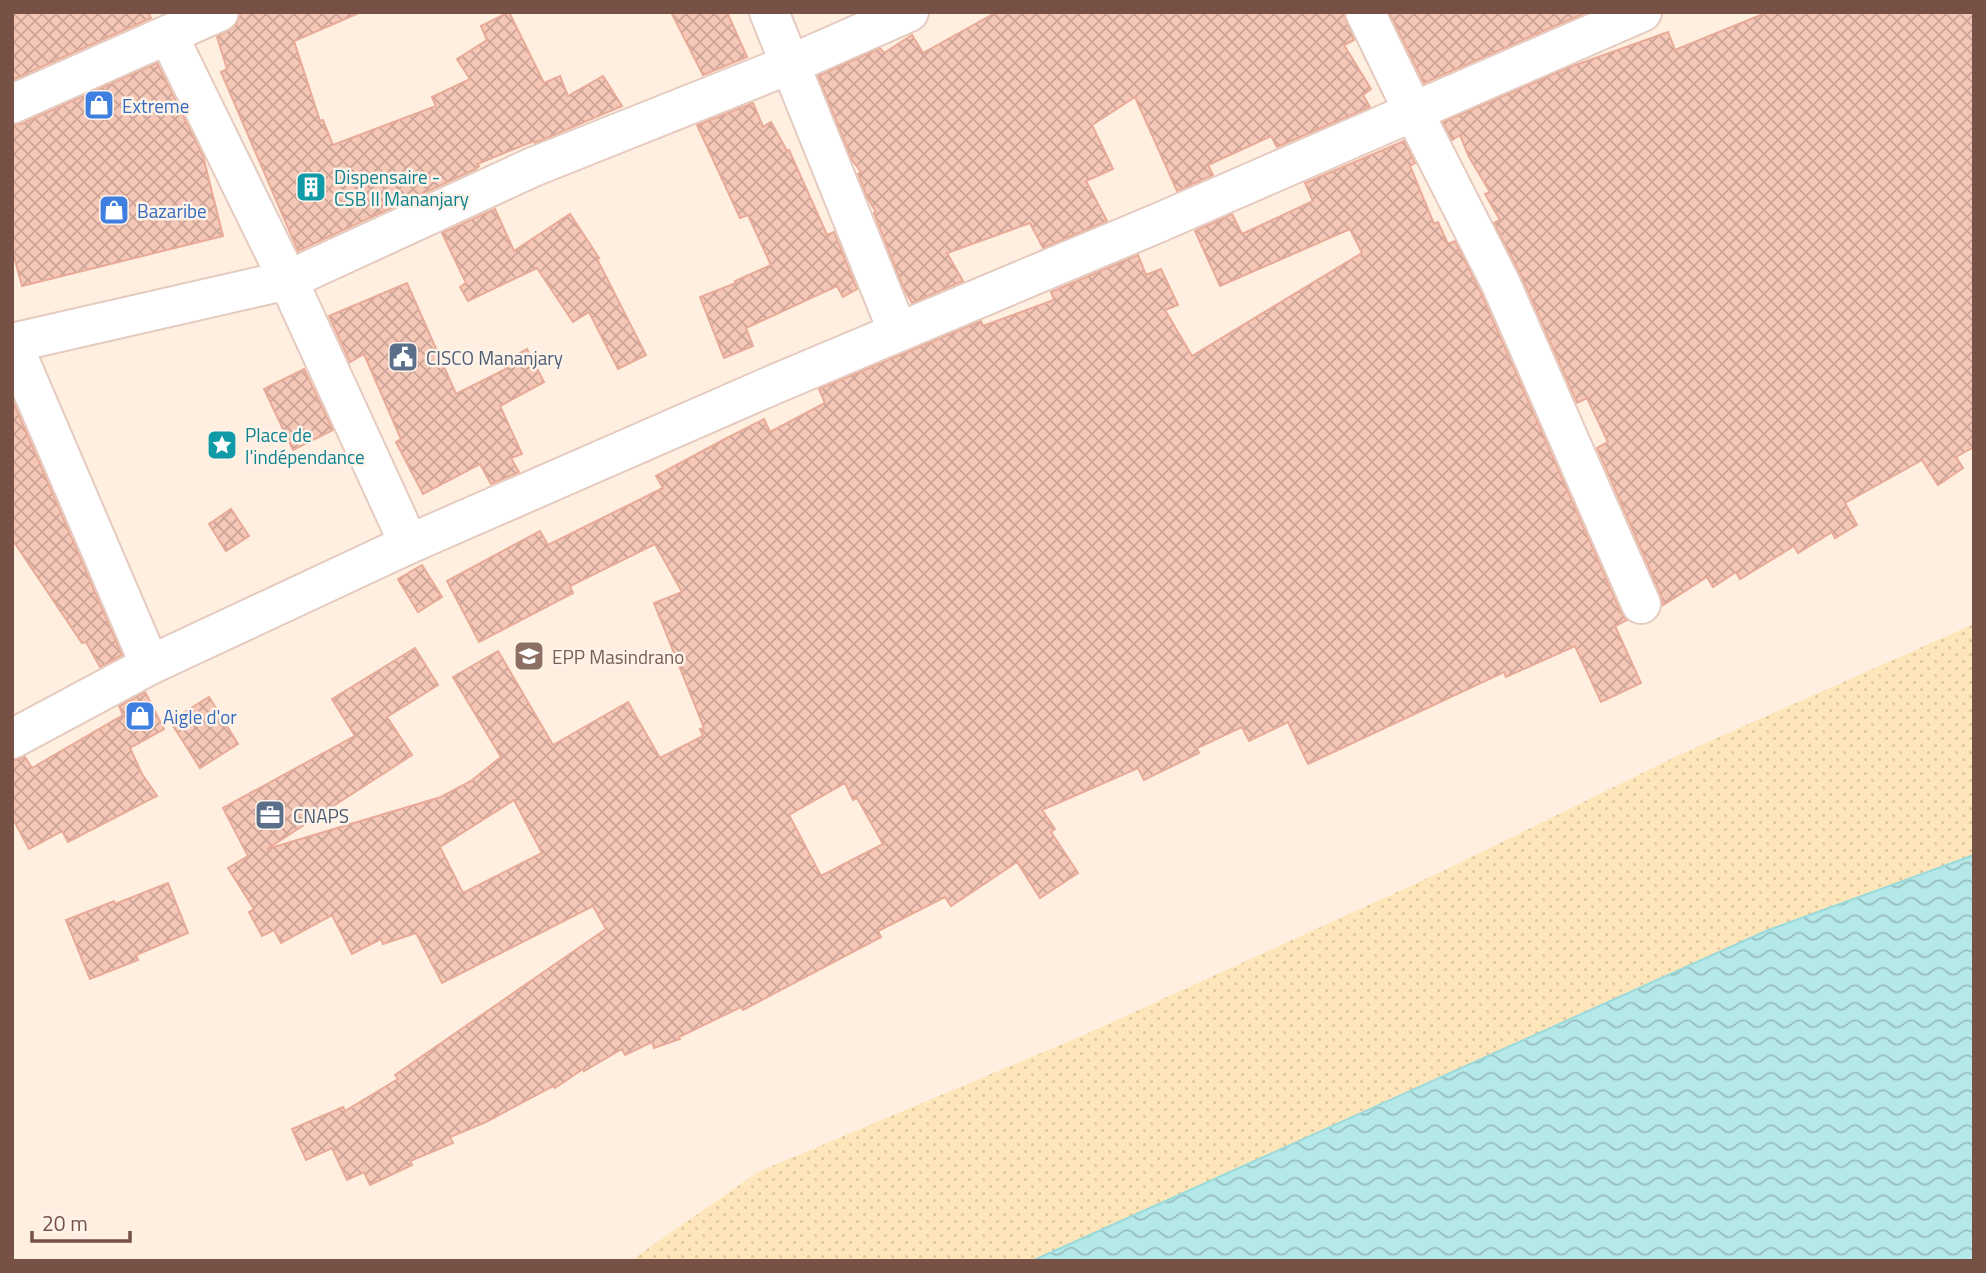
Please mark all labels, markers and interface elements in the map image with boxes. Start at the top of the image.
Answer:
shop icon: Extreme [82,88,116,122]
place label: Extreme [122,91,189,120]
place label: Dispensaire - CSB II Mananjary [334,162,469,213]
building icon: Dispensaire - CSB II Mananjary [294,170,328,204]
shop icon: Bazaribe [97,193,131,227]
place label: Bazaribe [137,196,207,225]
public building icon: CISCO Mananjary [386,340,420,374]
place label: CISCO Mananjary [426,343,563,372]
place label: Place de l'indépendance [245,420,365,471]
place icon: Place de l'indépendance [205,428,239,462]
school or university icon: EPP Masindrano [512,639,546,673]
place label: EPP Masindrano [552,642,684,671]
shop icon: Aigle d'or [123,699,157,733]
place label: Aigle d'or [163,702,237,731]
office icon: CNAPS [253,798,287,832]
place label: CNAPS [293,801,349,830]
scale bar [32,1200,130,1244]
text: 20 m [42,1207,88,1239]

